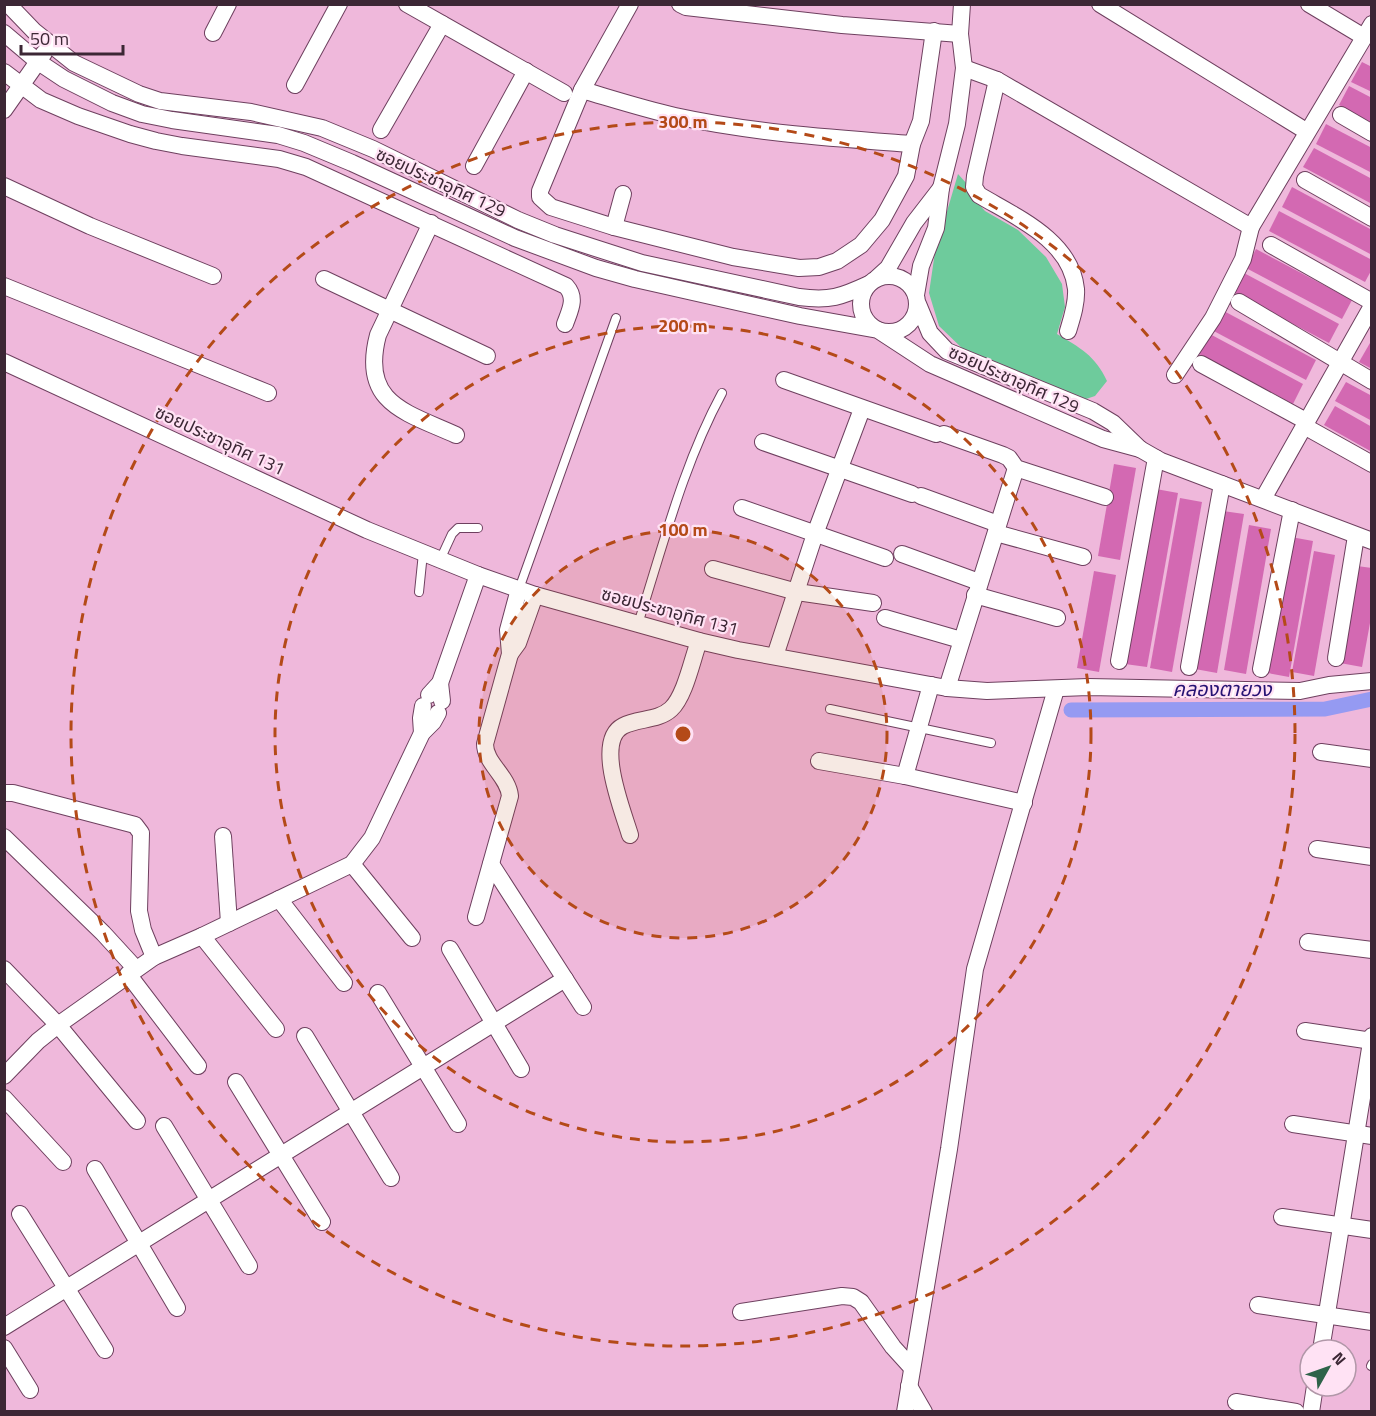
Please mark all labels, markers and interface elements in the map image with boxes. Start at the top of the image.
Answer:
scale bar [21,18,123,56]
text: 50 m [30,25,69,52]
text: 300 m [658,108,708,135]
street label: ซอยประชาอุทิศ 129 [371,140,511,224]
text: 200 m [658,312,708,339]
street label: ซอยประชาอุทิศ 129 [944,338,1084,420]
street label: ซอยประชาอุทิศ 131 [150,398,290,482]
text: 100 m [658,516,708,543]
street label: ซอยประชาอุทิศ 131 [599,580,741,642]
water label: คลองตายวง [1172,673,1273,704]
centre of rings [673,724,693,744]
north arrow [1298,1338,1358,1398]
text: N [1327,1346,1352,1370]

